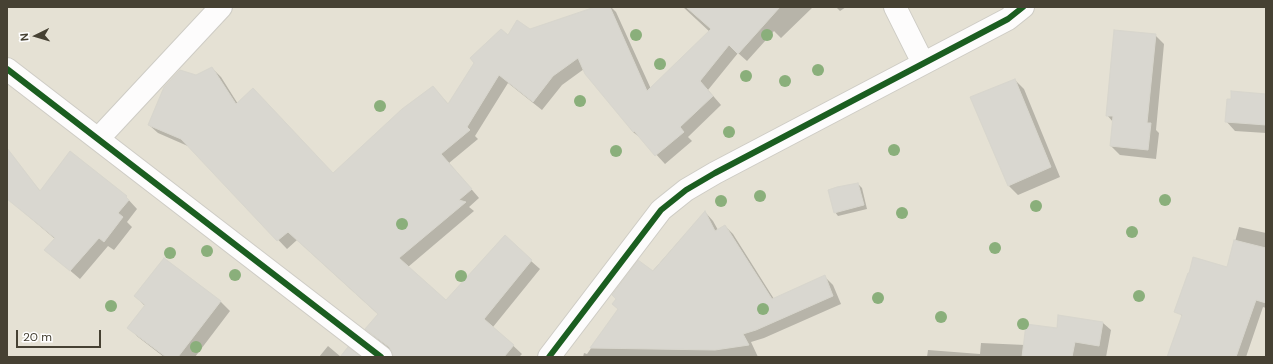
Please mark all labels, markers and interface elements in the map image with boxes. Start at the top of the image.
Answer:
north arrow [16,16,56,56]
text: N [17,32,31,42]
scale bar [18,322,103,348]
text: 20 m [23,329,52,345]

